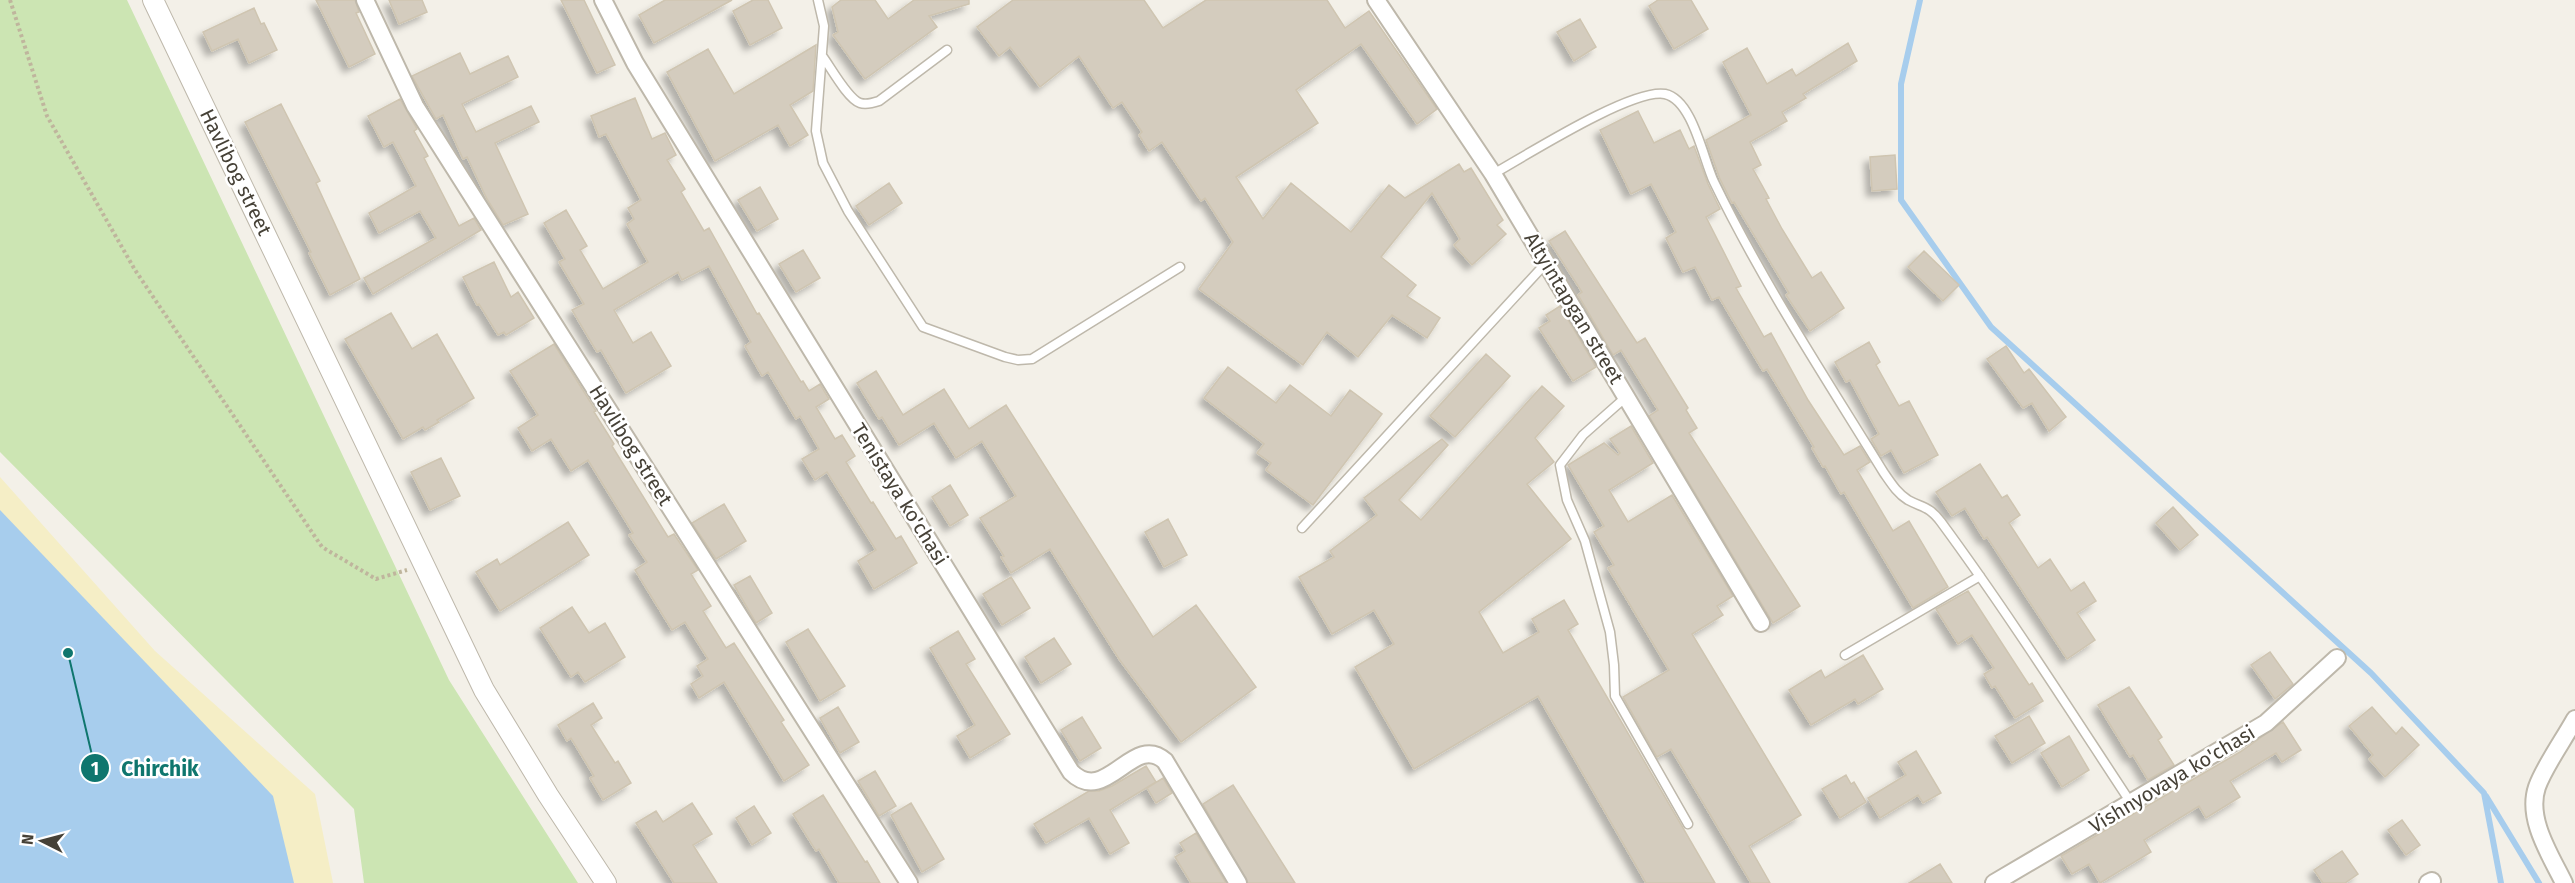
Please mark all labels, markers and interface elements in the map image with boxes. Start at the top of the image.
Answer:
street label: Hаvlibog street [195,105,277,240]
street label: Altyintapgan street [1519,228,1629,389]
street label: Hаvlibog street [584,380,678,510]
street label: Tenistaya ko'chasi [847,419,953,569]
street label: Vishnyovaya ko'chasi [2085,720,2259,838]
callout: Chirchik [80,749,211,788]
text: Chirchik [121,756,199,782]
text: 1 [91,758,99,780]
north arrow [12,811,72,871]
text: N [18,833,38,846]

